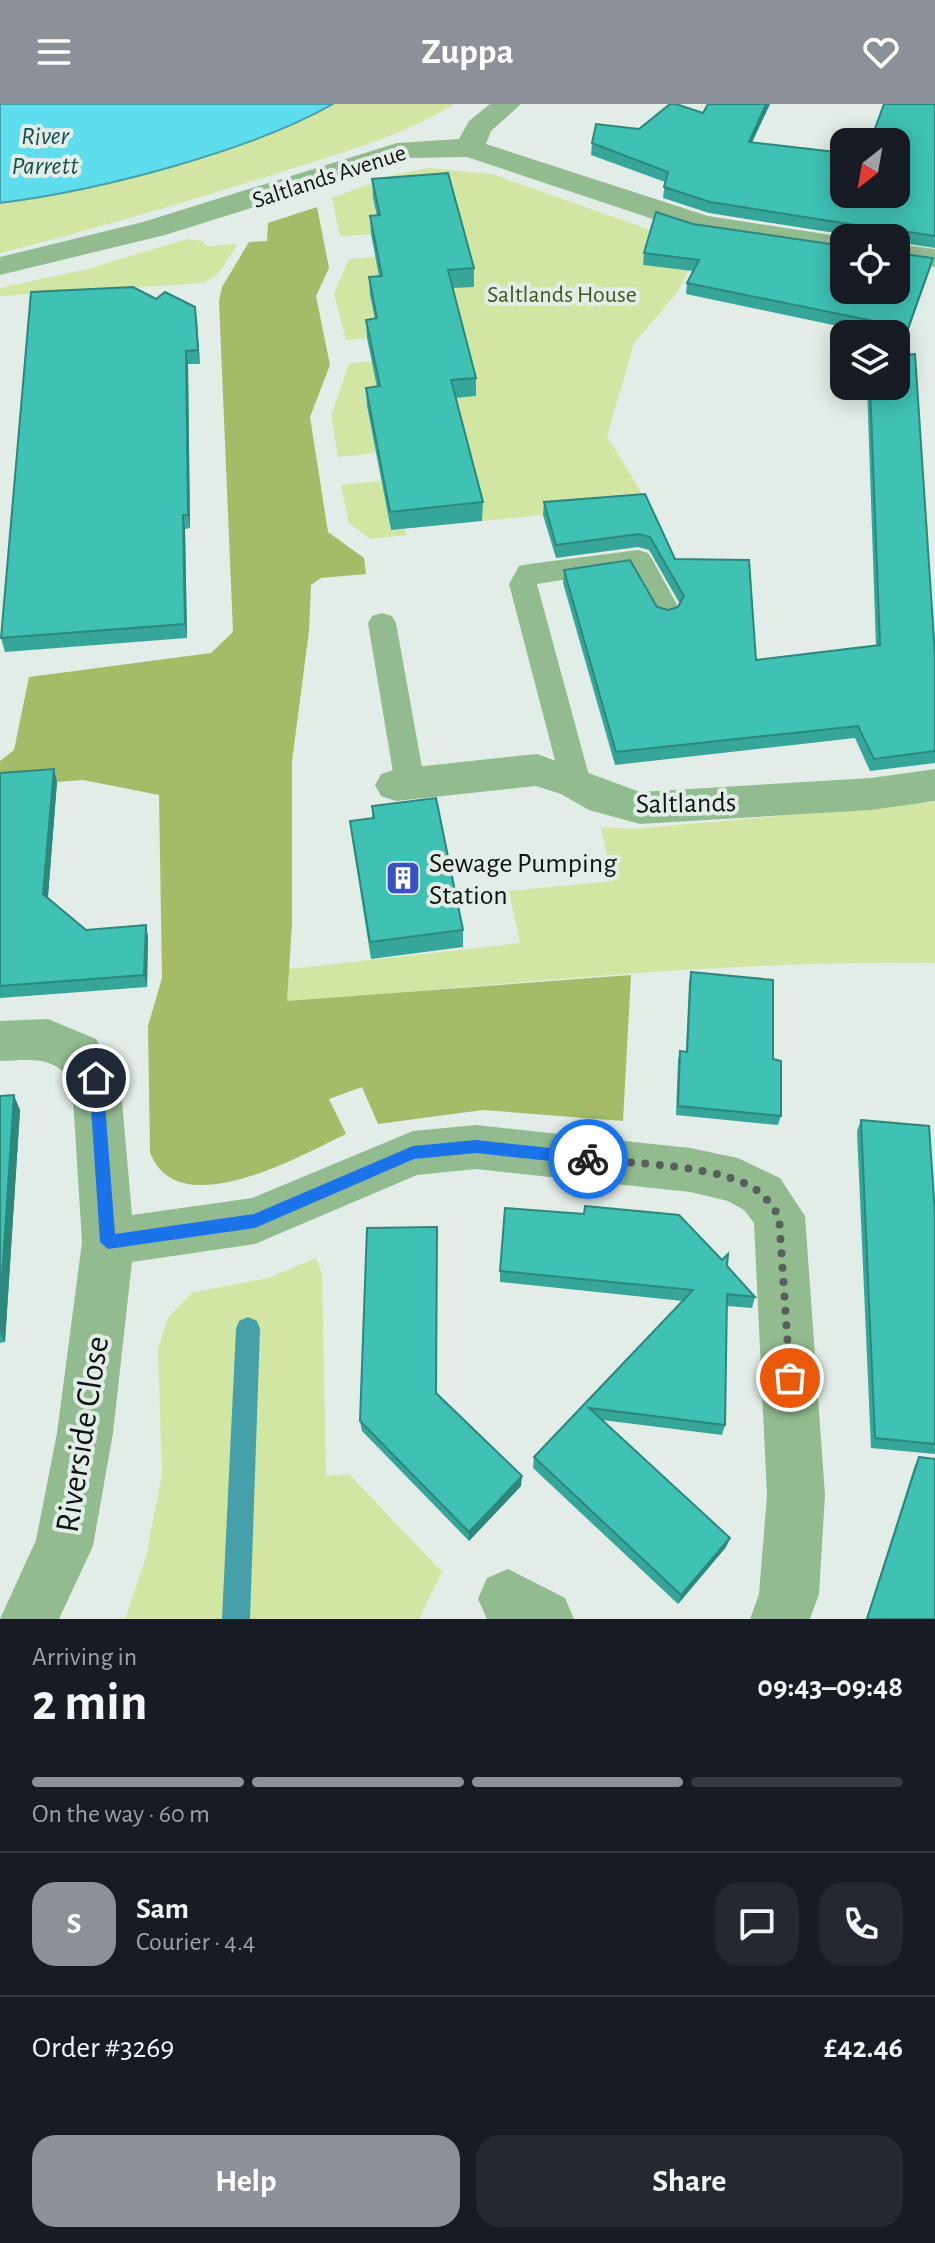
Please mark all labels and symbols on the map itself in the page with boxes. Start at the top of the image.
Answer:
water label: River Parrett [11,123,79,179]
north arrow [830,128,910,208]
street label: Saltlands Avenue [250,141,409,213]
park label: Saltlands House [487,283,637,307]
street label: Saltlands [636,789,736,819]
place label: Sewage Pumping Station [429,850,617,910]
building icon: Sewage Pumping Station [384,859,422,897]
pin [62,1044,130,1112]
courier [548,1119,628,1199]
street label: Riverside Close [51,1334,115,1535]
pin [756,1344,824,1412]

